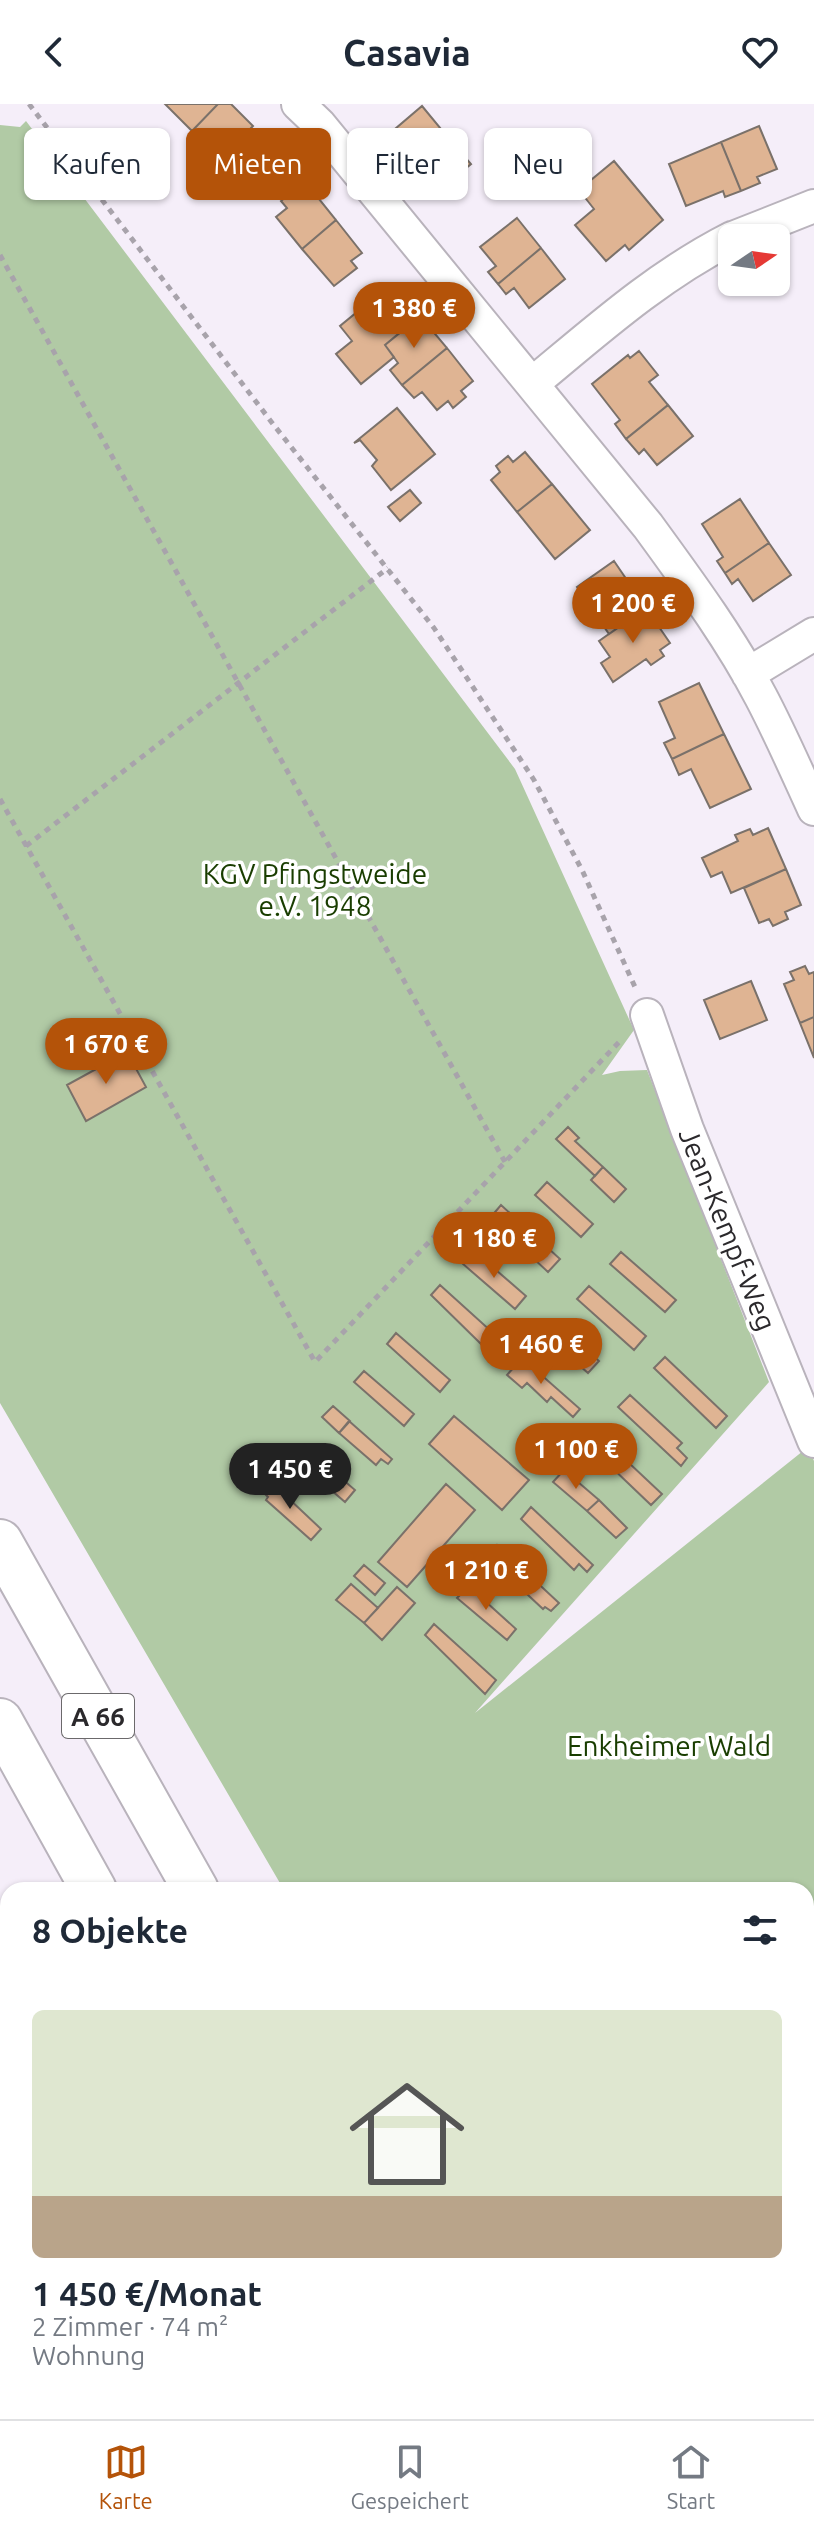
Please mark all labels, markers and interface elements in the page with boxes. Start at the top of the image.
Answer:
icon: back [32,30,76,74]
icon: heart [738,30,782,74]
text: Casavia [343,32,471,73]
chip: Kaufen [24,128,170,200]
chip: Mieten [186,128,331,200]
chip: Filter [347,128,468,200]
chip: Neu [484,128,592,200]
north arrow [718,224,790,296]
map controls [718,224,790,296]
pin: 1 380 € [340,282,488,350]
text: 1 380 € [371,293,457,322]
pin: 1 200 € [559,577,707,645]
text: 1 200 € [590,588,676,617]
park label: KGV Pfingstweide e.V. 1948 [203,858,427,921]
pin: 1 670 € [32,1018,180,1086]
text: 1 670 € [63,1029,149,1058]
street label: Jean-Kempf-Weg [673,1123,783,1335]
pin: 1 180 € [420,1212,568,1280]
text: 1 180 € [451,1223,537,1252]
pin: 1 460 € [467,1318,615,1386]
text: 1 460 € [498,1329,584,1358]
pin: 1 100 € [502,1423,650,1491]
text: 1 100 € [533,1434,619,1463]
pin: 1 450 € [216,1443,364,1511]
text: 1 450 € [247,1454,333,1483]
pin: 1 210 € [412,1544,560,1612]
text: 1 210 € [443,1555,529,1584]
road number: A 66 [62,1694,134,1738]
park label: Enkheimer Wald [567,1730,771,1761]
icon: filters [738,1908,782,1952]
text: 8 Objekte [32,1911,188,1949]
icon: home [335,2062,479,2206]
text: 1 450 €/Monat [32,2274,262,2312]
text: 2 Zimmer · 74 m² [32,2312,228,2341]
text: Wohnung [32,2341,145,2370]
tab: Karte [99,2440,153,2513]
tab: Gespeichert [350,2440,469,2513]
tab: Start [667,2440,715,2513]

